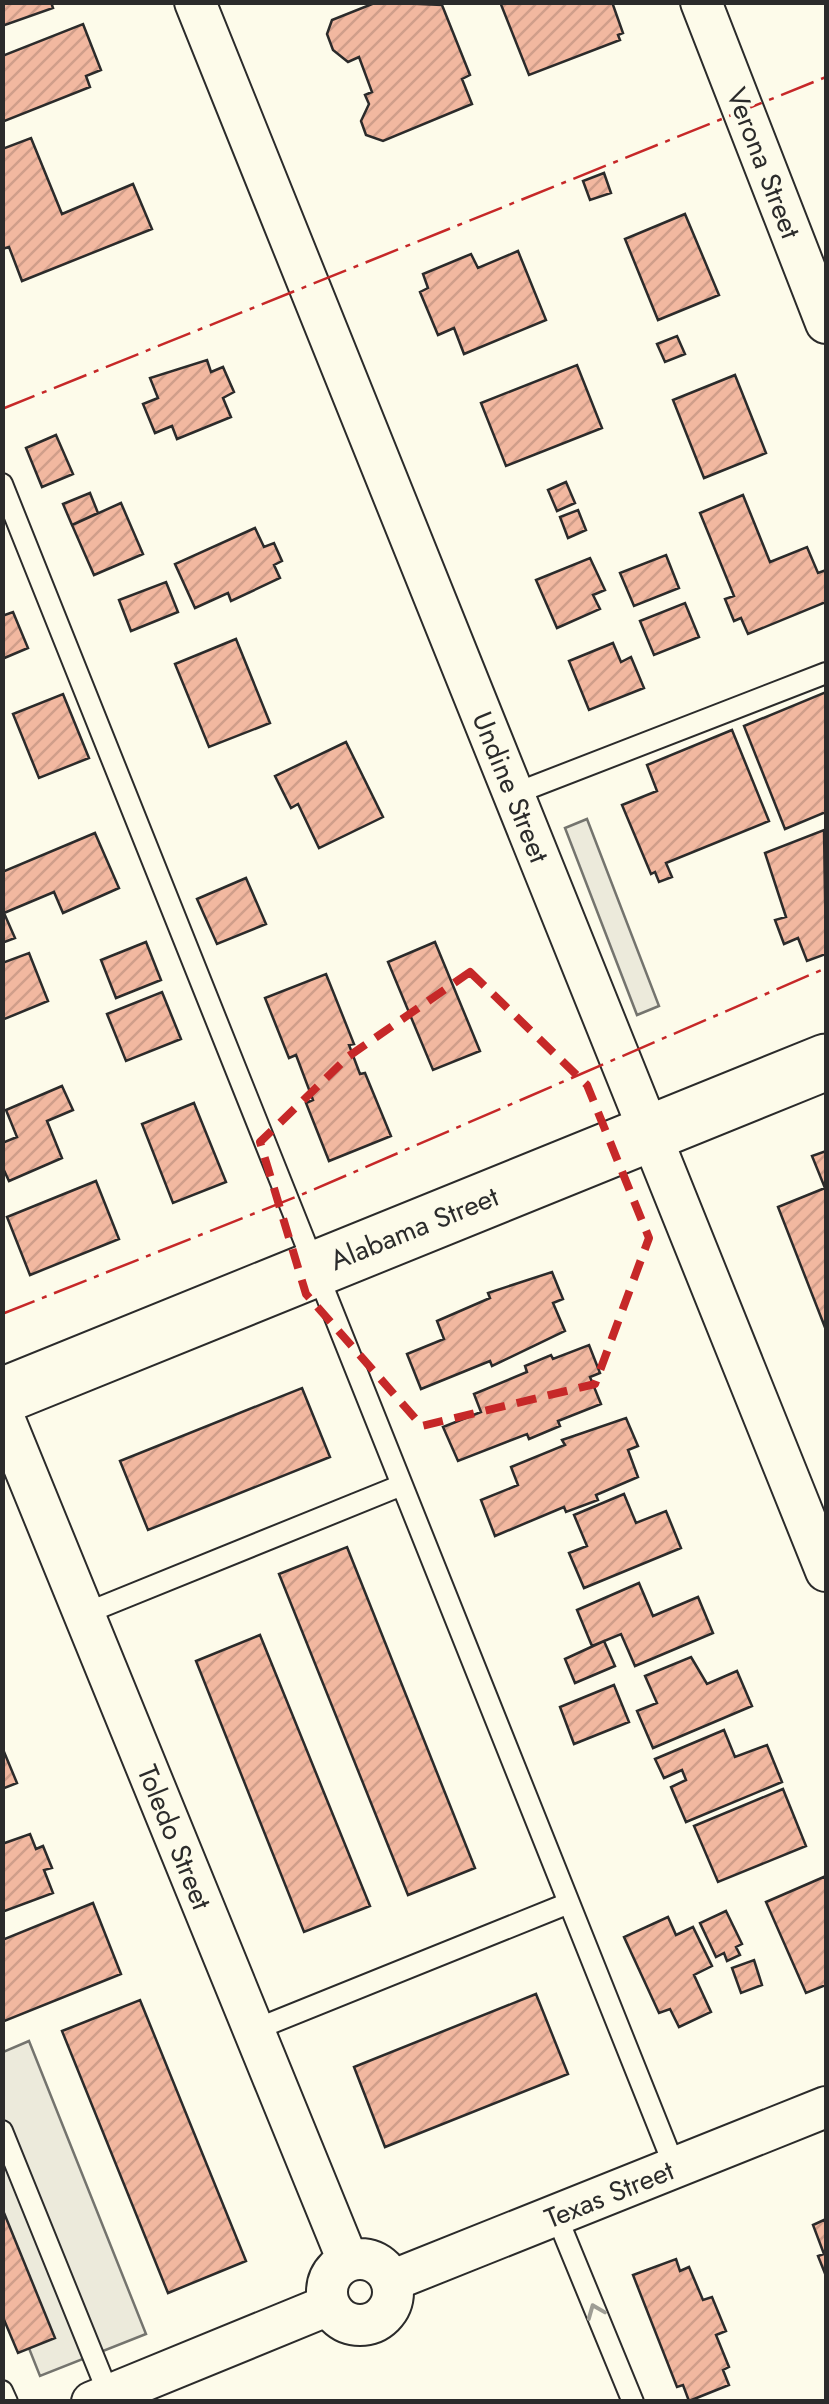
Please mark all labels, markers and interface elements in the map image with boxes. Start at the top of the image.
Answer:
street label: Verona Street [716,82,811,245]
street label: Undine Street [462,705,560,869]
street label: Alabama Street [324,1176,505,1281]
street label: Toledo Street [127,1759,222,1916]
street label: Texas Street [538,2150,680,2239]
one-way arrow [587,2304,607,2321]

